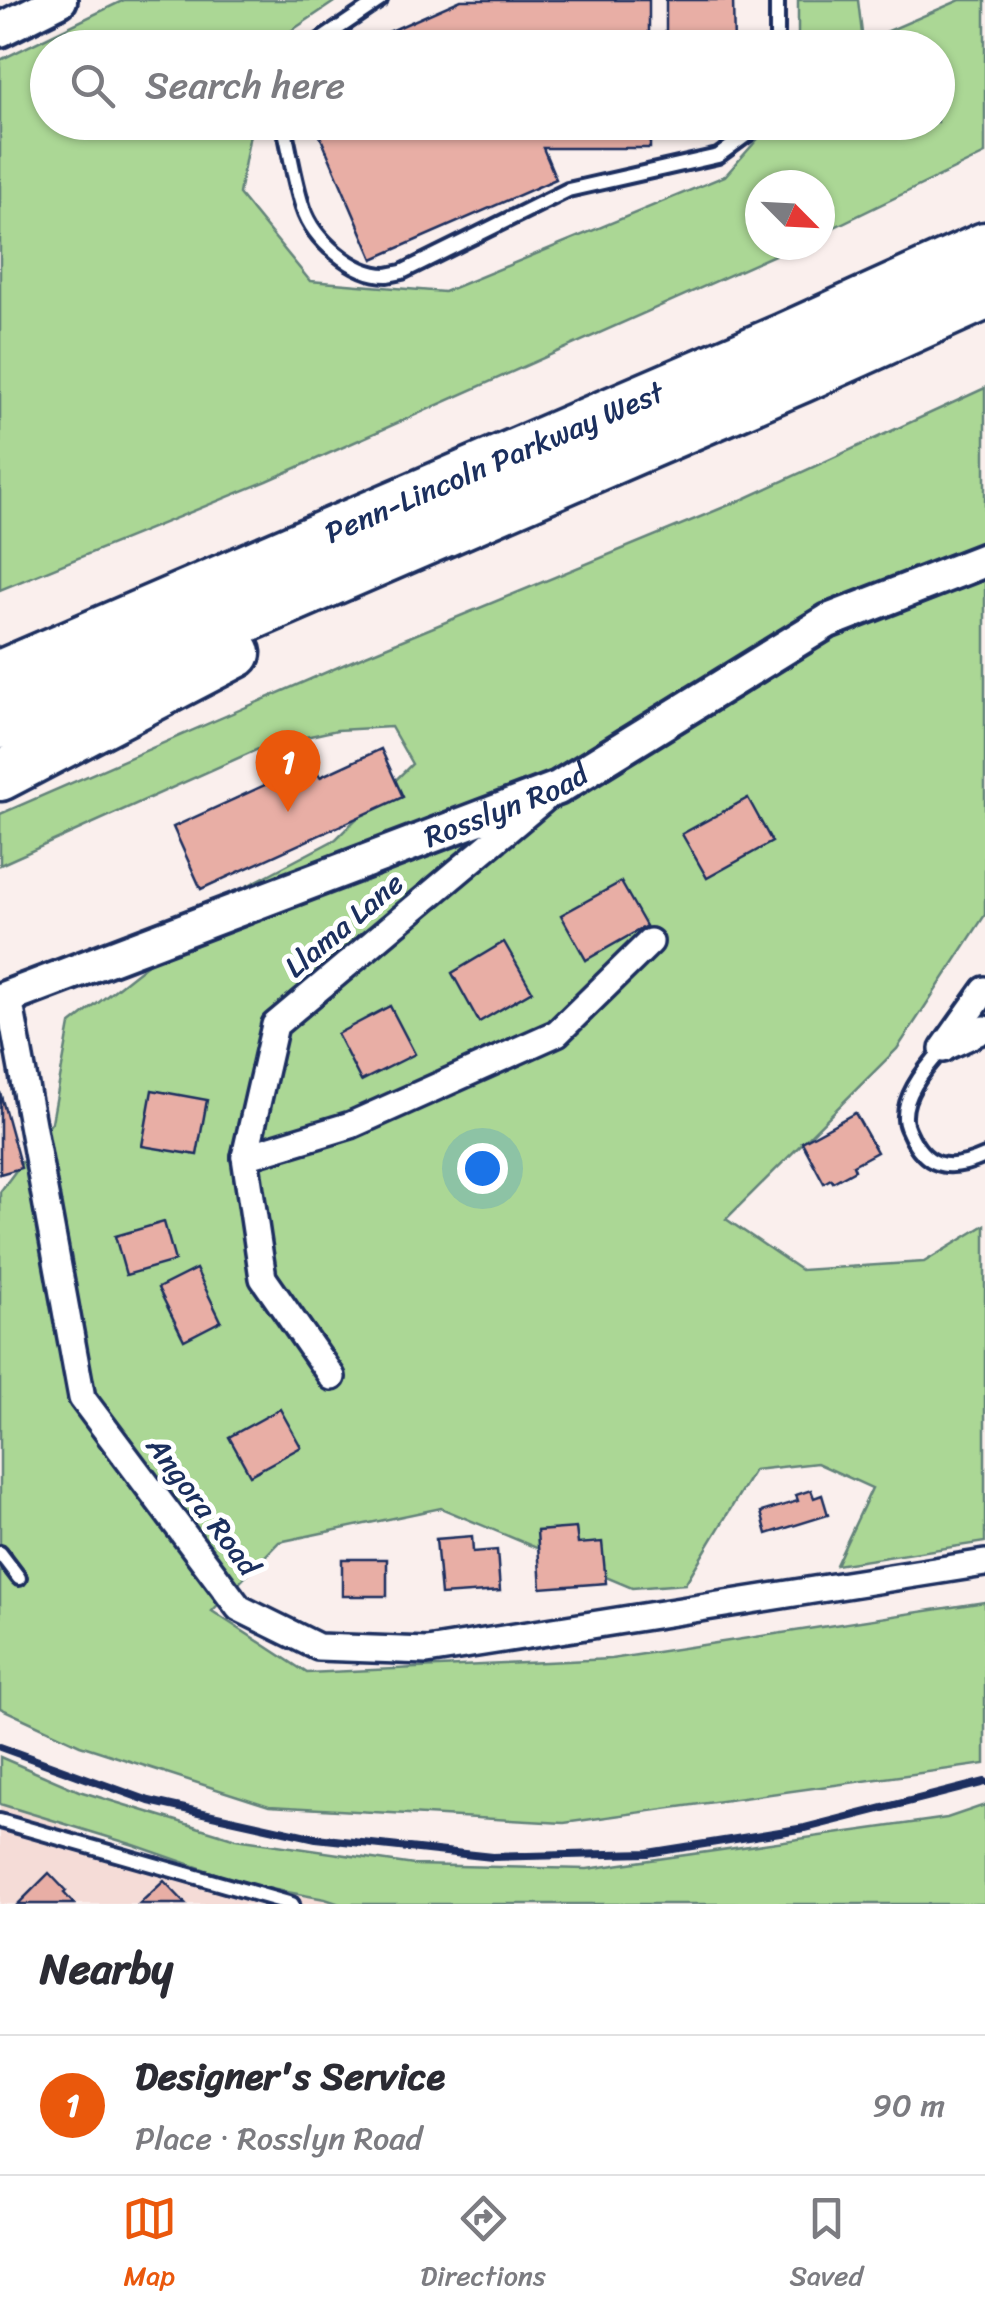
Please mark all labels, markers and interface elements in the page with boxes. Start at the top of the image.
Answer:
search box [30,30,955,140]
text: Search here [145,52,345,119]
icon: search [65,58,120,113]
north arrow [745,170,835,260]
street label: Penn-Lincoln Parkway West [316,365,674,559]
pin: 1 [256,730,320,812]
street label: Rosslyn Road [416,747,601,864]
street label: Llama Lane [271,858,417,992]
your location [457,1143,508,1194]
street label: Angora Road [131,1423,276,1590]
text: Nearby [40,1932,173,2006]
text: Designer's Service [135,2043,445,2110]
text: 1 [66,2077,79,2134]
text: 90 m [872,2077,945,2134]
text: Place · Rosslyn Road [135,2110,422,2167]
tab: Map [122,2191,177,2300]
tab: Directions [420,2191,546,2300]
tab: Saved [789,2191,863,2300]

